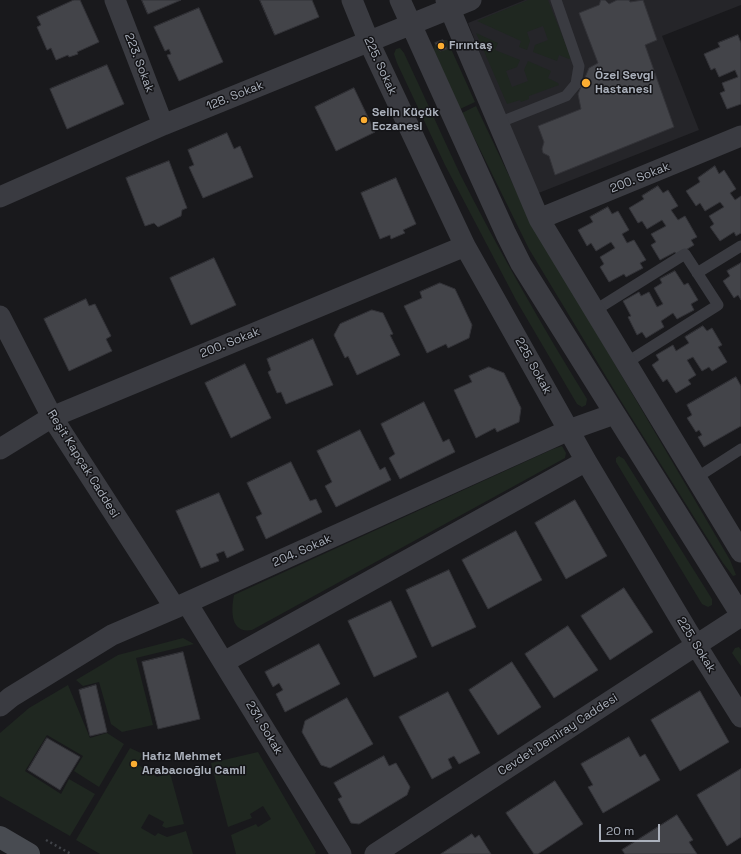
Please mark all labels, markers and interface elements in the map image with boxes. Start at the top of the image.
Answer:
street label: 223. Sokak [121,31,157,95]
street label: 225. Sokak [360,35,400,97]
place label: Fırıntaş [449,39,492,53]
marker: Fırıntaş [436,41,446,51]
place label: Özel Sevgi Hastanesi [595,69,654,97]
marker: Özel Sevgi Hastanesi [580,77,592,89]
street label: 128. Sokak [204,78,266,114]
place label: Selin Küçük Eczanesi [372,106,439,134]
marker: Selin Küçük Eczanesi [359,115,369,125]
street label: 200. Sokak [608,160,672,196]
street label: 200. Sokak [198,325,262,361]
street label: 225. Sokak [512,335,554,397]
street label: Reşit Kapçak Caddesi [44,407,122,521]
street label: 204. Sokak [270,532,334,570]
street label: 225. Sokak [673,615,719,675]
street label: Cevdet Demiray Caddesi [495,691,621,779]
street label: 231. Sokak [242,699,286,757]
place label: Hafız Mehmet Arabacıoğlu Camii [142,750,246,778]
marker: Hafız Mehmet Arabacıoğlu Camii [129,759,139,769]
scale bar [601,816,662,842]
text: 20 m [606,823,634,839]

